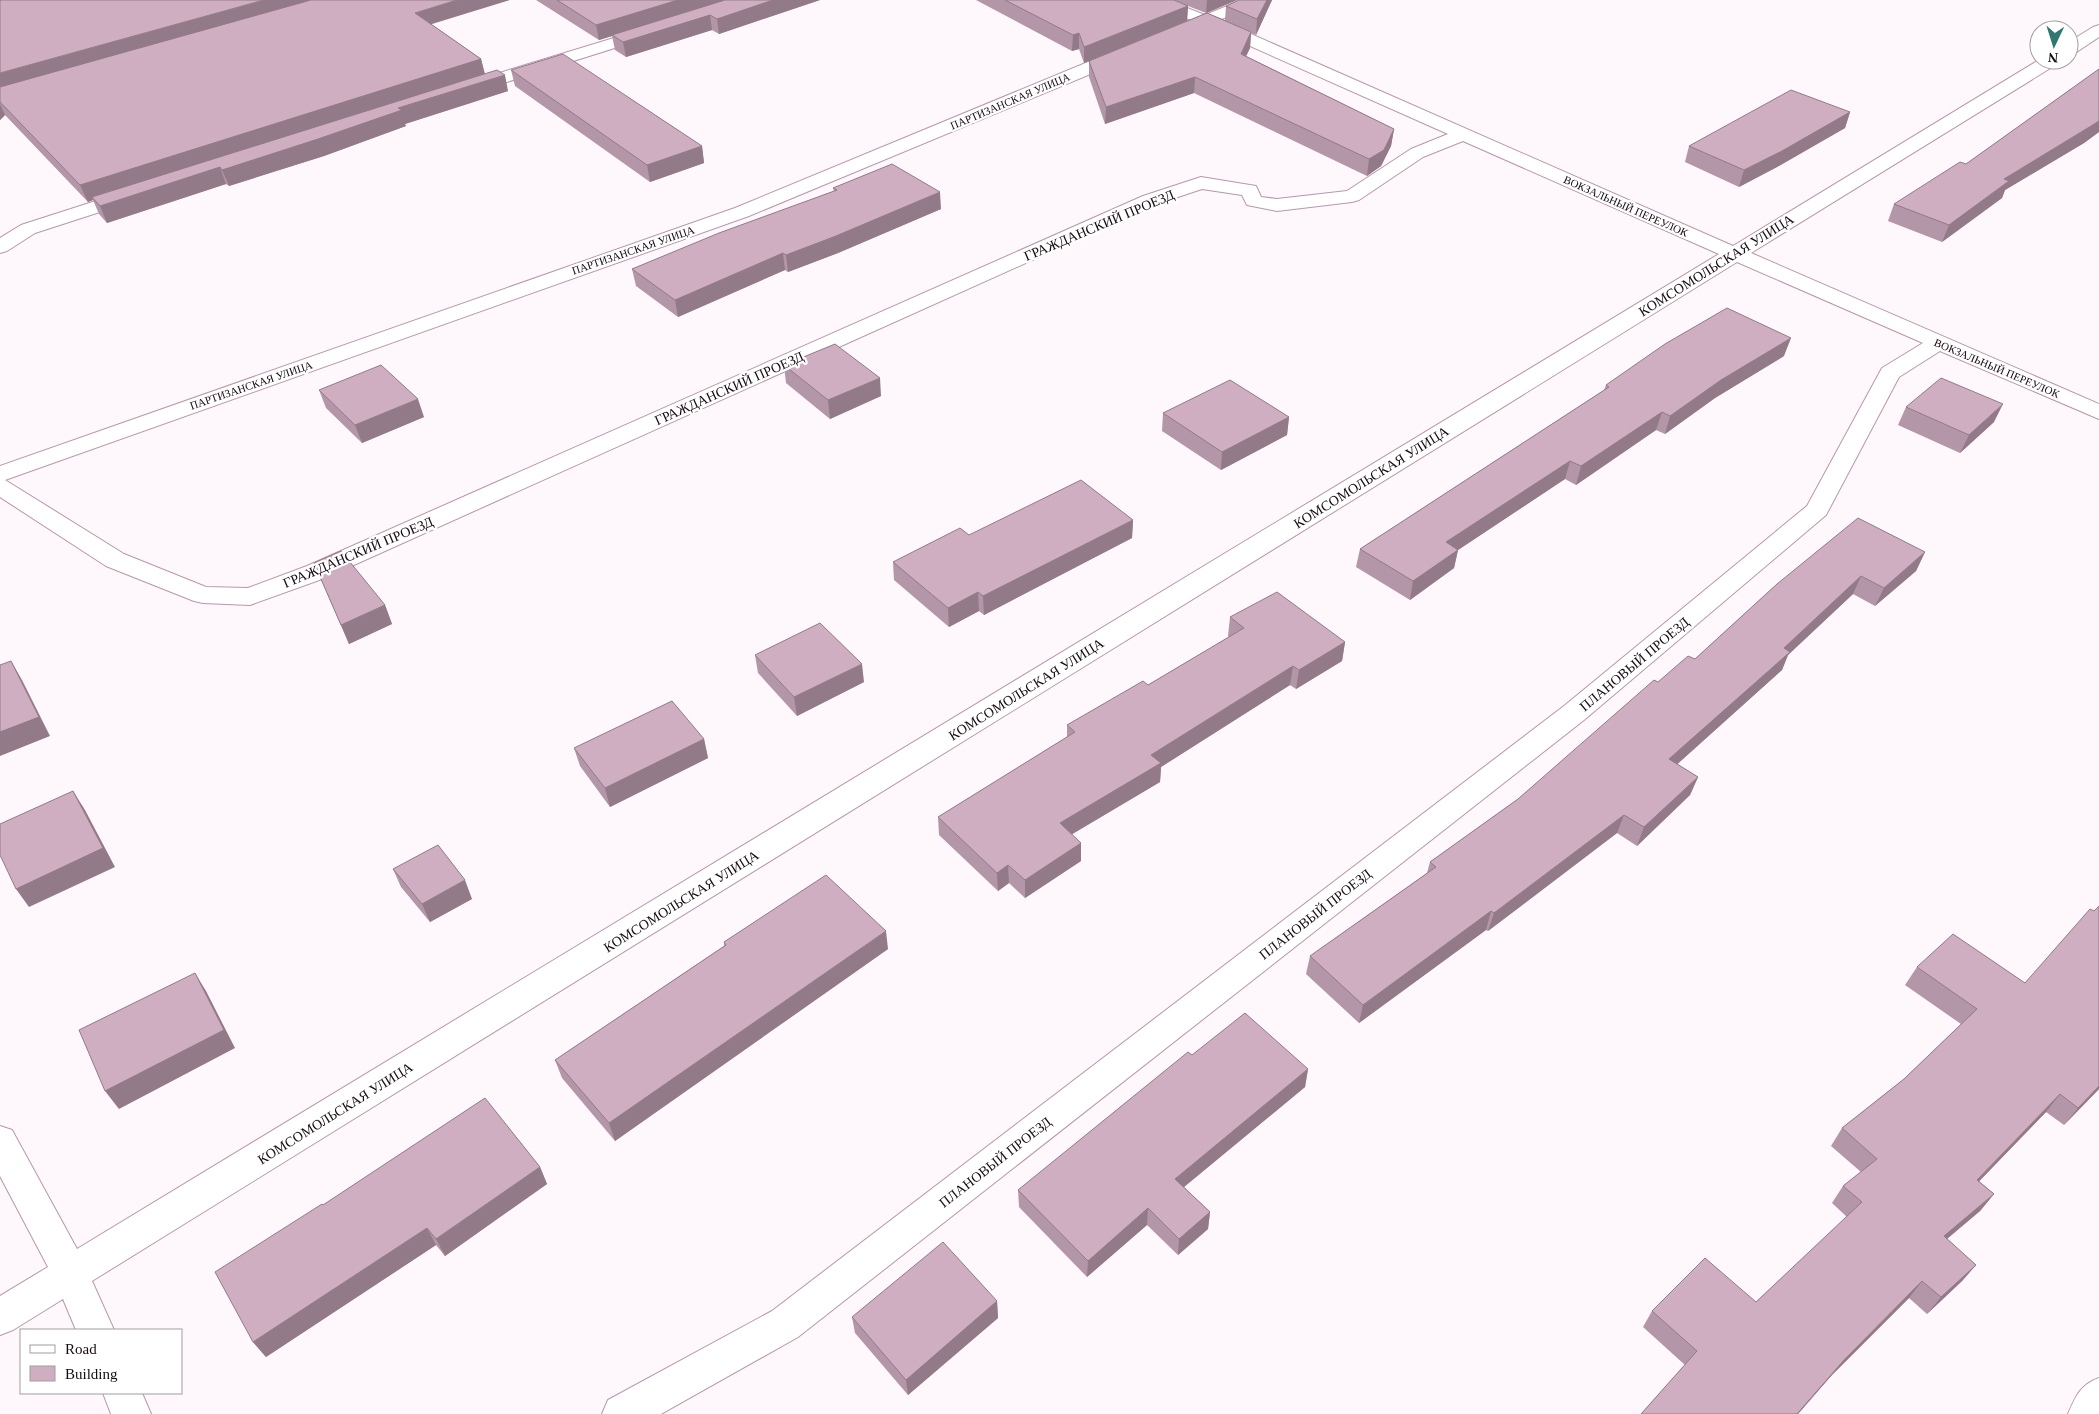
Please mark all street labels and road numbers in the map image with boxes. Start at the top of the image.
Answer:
street label: ПАРТИЗАНСКАЯ УЛИЦА [948,70,1072,132]
street label: ВОКЗАЛЬНЫЙ ПЕРЕУЛОК [1562,173,1691,239]
street label: ГРАЖДАНСКИЙ ПРОЕЗД [1022,186,1177,264]
street label: КОМСОМОЛЬСКАЯ УЛИЦА [1636,211,1797,319]
street label: ПАРТИЗАНСКАЯ УЛИЦА [570,223,696,277]
street label: ВОКЗАЛЬНЫЙ ПЕРЕУЛОК [1933,336,2062,400]
street label: ГРАЖДАНСКИЙ ПРОЕЗД [652,348,806,428]
street label: ПАРТИЗАНСКАЯ УЛИЦА [188,358,314,412]
street label: КОМСОМОЛЬСКАЯ УЛИЦА [1291,423,1452,531]
street label: ГРАЖДАНСКИЙ ПРОЕЗД [281,513,436,591]
street label: ПЛАНОВЫЙ ПРОЕЗД [1576,613,1692,714]
street label: КОМСОМОЛЬСКАЯ УЛИЦА [946,635,1107,743]
street label: КОМСОМОЛЬСКАЯ УЛИЦА [601,847,762,955]
street label: ПЛАНОВЫЙ ПРОЕЗД [1256,865,1375,963]
street label: КОМСОМОЛЬСКАЯ УЛИЦА [255,1059,416,1167]
street label: ПЛАНОВЫЙ ПРОЕЗД [936,1113,1055,1211]

